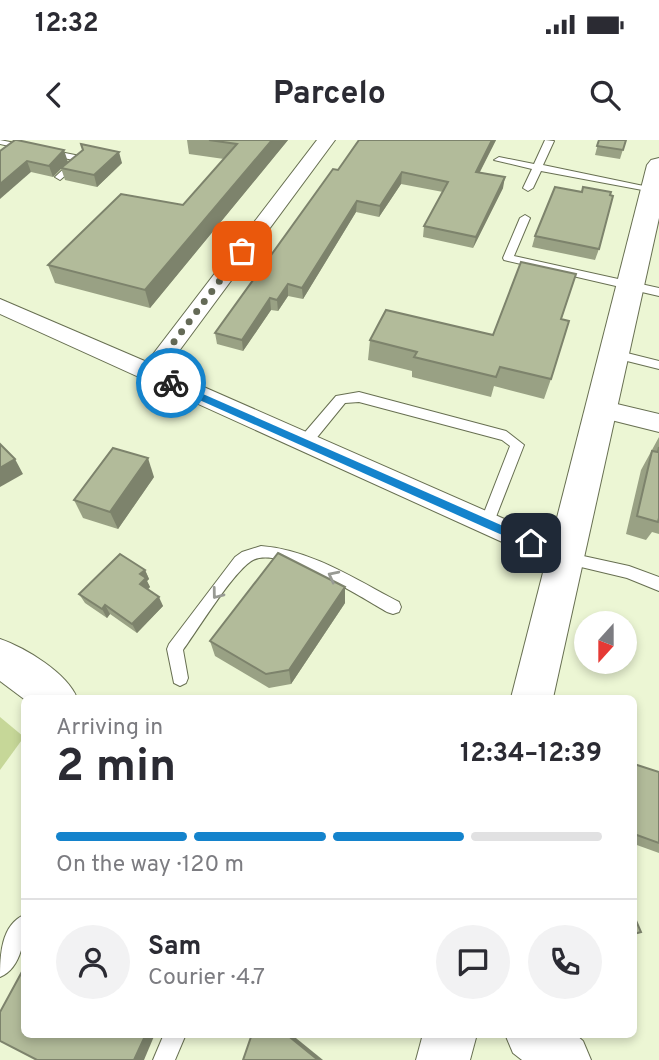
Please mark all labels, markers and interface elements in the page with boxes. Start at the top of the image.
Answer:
text: 12:32 [35,8,99,41]
text: Parcelo [273,75,386,115]
icon: back [35,76,73,114]
icon: search [586,76,624,114]
pin [212,221,272,281]
icon: bag [223,232,261,270]
courier [136,348,206,418]
icon: bike [152,364,190,402]
pin [501,513,561,573]
icon: home [512,524,550,562]
one-way arrow [328,571,340,585]
one-way arrow [213,586,225,599]
north arrow [574,611,637,674]
map controls [574,611,637,674]
text: Arriving in [56,714,163,743]
text: 12:34–12:39 [460,738,602,771]
text: 2 min [56,739,176,798]
text: On the way · 120 m [56,851,244,880]
button: person [56,925,130,999]
button: chat [436,925,510,999]
button: phone [528,925,602,999]
text: Sam [148,931,201,964]
text: Courier · 4.7 [148,964,265,993]

